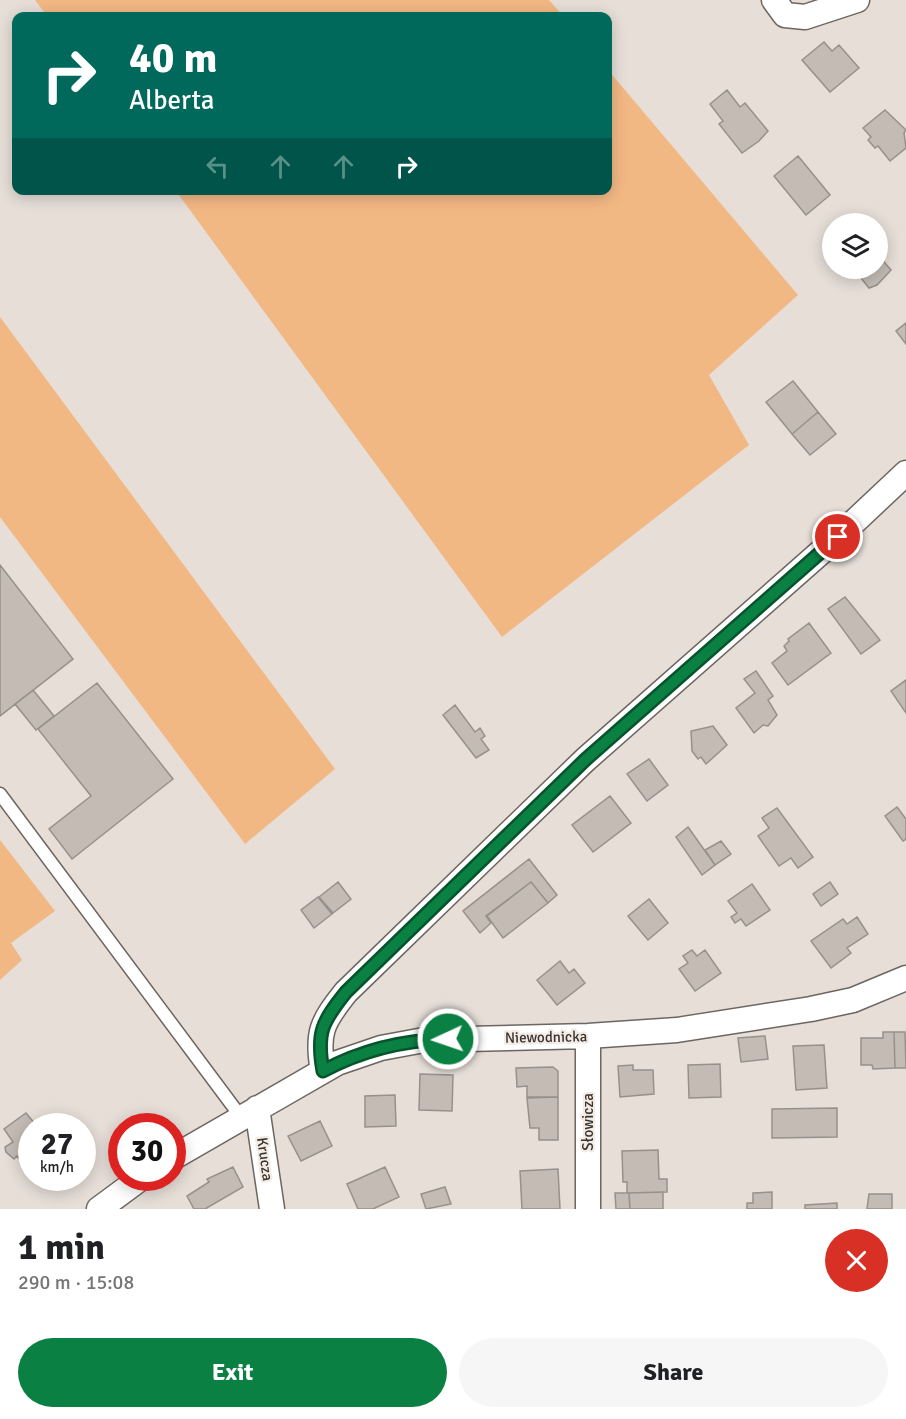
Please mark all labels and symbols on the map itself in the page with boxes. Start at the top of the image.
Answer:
pin [812,511,863,562]
position arrow [416,1007,480,1071]
street label: Niewodnicka [505,1027,587,1047]
street label: Słowicza [579,1093,597,1151]
speed limit sign: 30 [108,1113,186,1191]
street label: Krucza [253,1136,277,1182]

